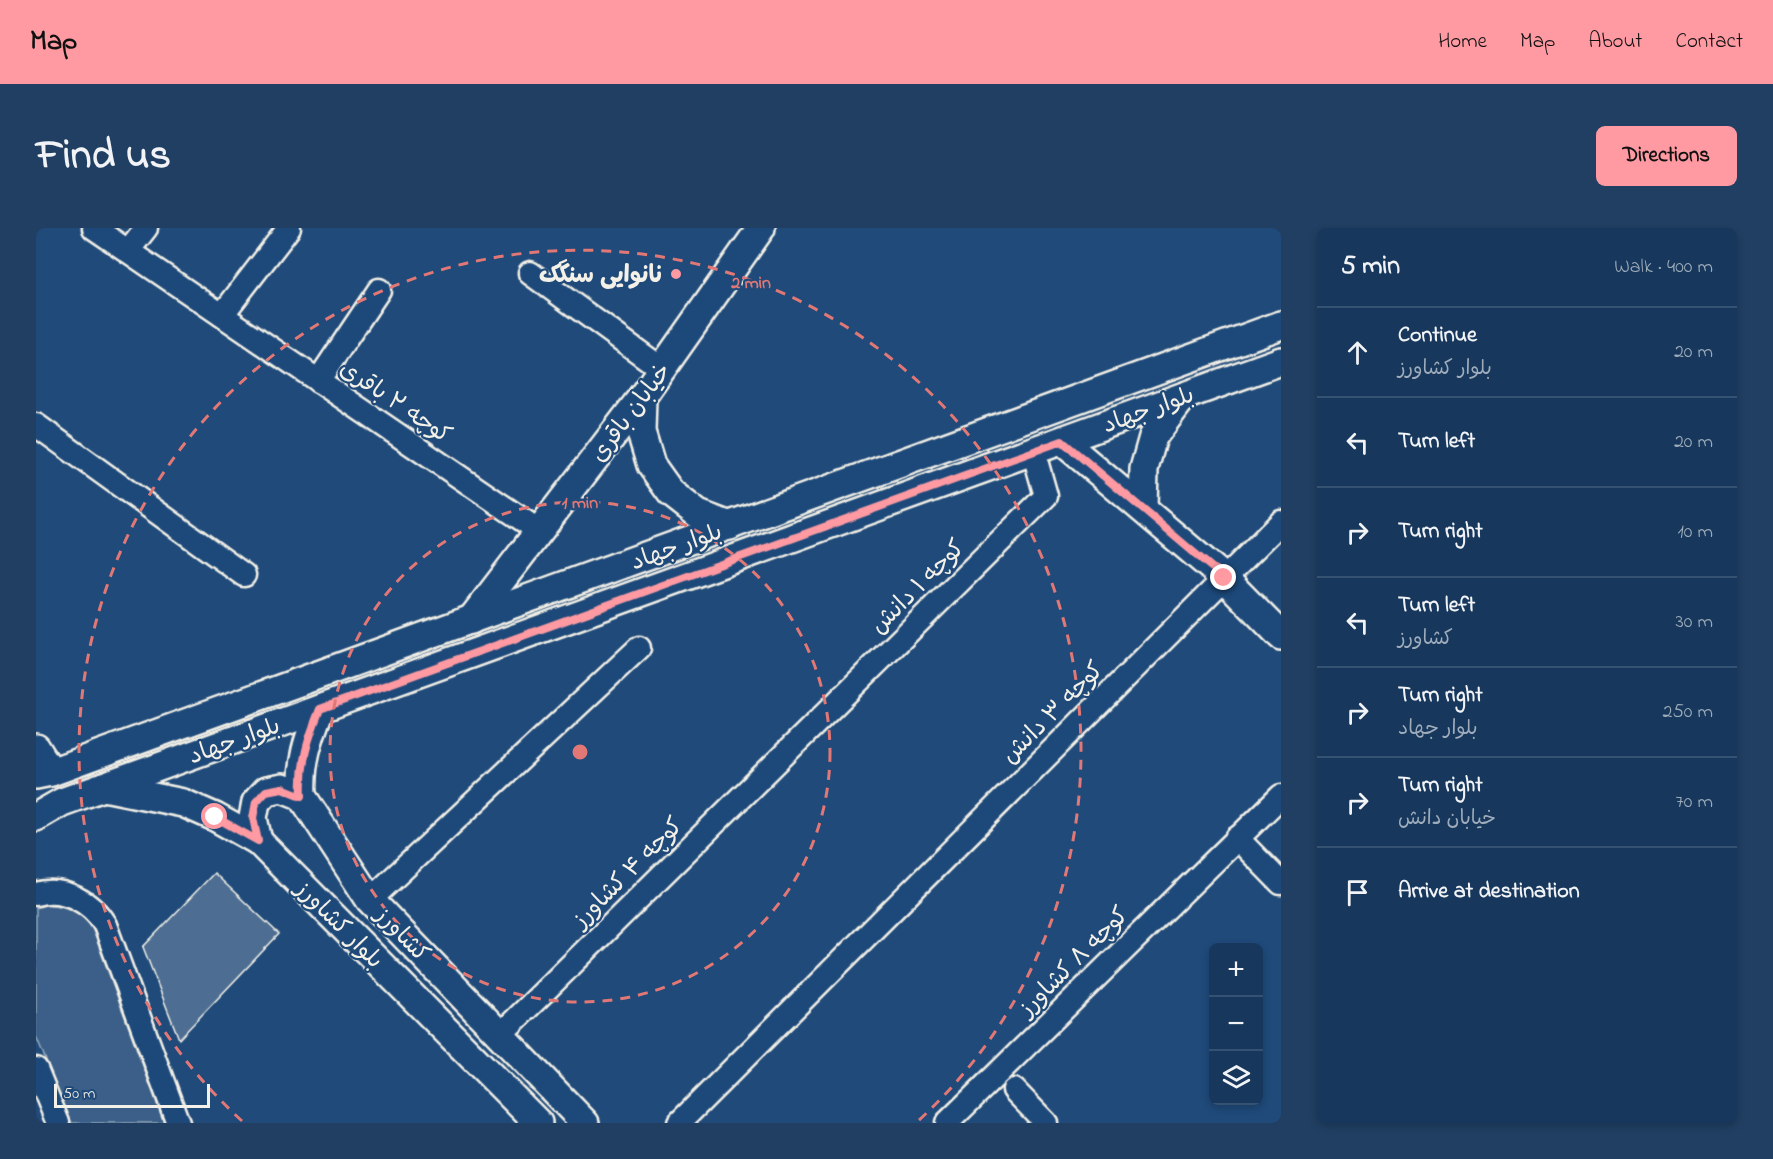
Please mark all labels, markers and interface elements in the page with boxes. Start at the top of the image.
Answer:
text: Map [30,22,77,63]
text: Home [1438,27,1487,57]
text: Map [1520,27,1555,57]
text: About [1588,27,1642,57]
text: Contact [1675,27,1743,57]
text: Find us [36,126,171,187]
button: Directions [1596,126,1737,186]
text: 5 min [1341,248,1400,286]
text: Walk · 400 m [1614,253,1713,282]
place label: نانوایی سنگک [539,259,664,294]
marker: نانوایی سنگک [669,267,683,281]
text: 2 min [730,271,771,297]
text: Continue [1398,320,1477,352]
icon: ahead [1341,336,1374,369]
text: 20 m [1674,338,1713,367]
street label: کوچه ۲ باقری [331,353,458,454]
text: بلوار کشاورز [1398,355,1492,384]
street label: خیابان باقری [583,356,681,471]
street label: بلوار جهاد [1098,379,1200,444]
icon: left [1341,426,1374,459]
text: Turn left [1398,426,1475,458]
text: 20 m [1674,428,1713,457]
text: 1 min [562,491,598,517]
street label: بلوار جهاد [626,516,728,581]
icon: right [1341,516,1374,549]
text: Turn right [1398,516,1483,548]
text: 10 m [1677,518,1713,547]
street label: کوچه ۱ دانش [863,532,974,643]
route end [1210,564,1236,590]
text: Turn left [1398,590,1475,622]
icon: left [1341,606,1374,639]
text: 30 m [1676,608,1713,637]
text: کشاورز [1398,625,1453,654]
street label: کوچه ۳ دانش [994,654,1113,773]
text: Turn right [1398,680,1483,712]
icon: right [1341,696,1374,729]
text: 250 m [1662,698,1713,727]
street label: بلوار جهاد [184,710,286,775]
text: بلوار جهاد [1398,715,1478,744]
centre of rings [570,742,590,762]
text: Turn right [1398,770,1483,802]
icon: right [1341,786,1374,819]
text: 70 m [1676,788,1713,817]
route start [201,803,227,829]
text: خیابان دانش [1398,805,1496,834]
street label: کوچه ۴ کشاورز [564,810,692,939]
street label: بلوار کشاورز [285,872,390,978]
icon: arrive [1341,876,1374,909]
text: Arrive at destination [1398,876,1580,908]
street label: کشاورز [364,898,437,972]
street label: کوچه ۸ کشاورز [1010,900,1138,1027]
map controls [1209,943,1263,1105]
button: + [1209,943,1263,997]
button: − [1209,997,1263,1051]
button: layers [1209,1051,1263,1105]
scale bar [54,1081,210,1108]
text: 50 m [63,1082,95,1106]

